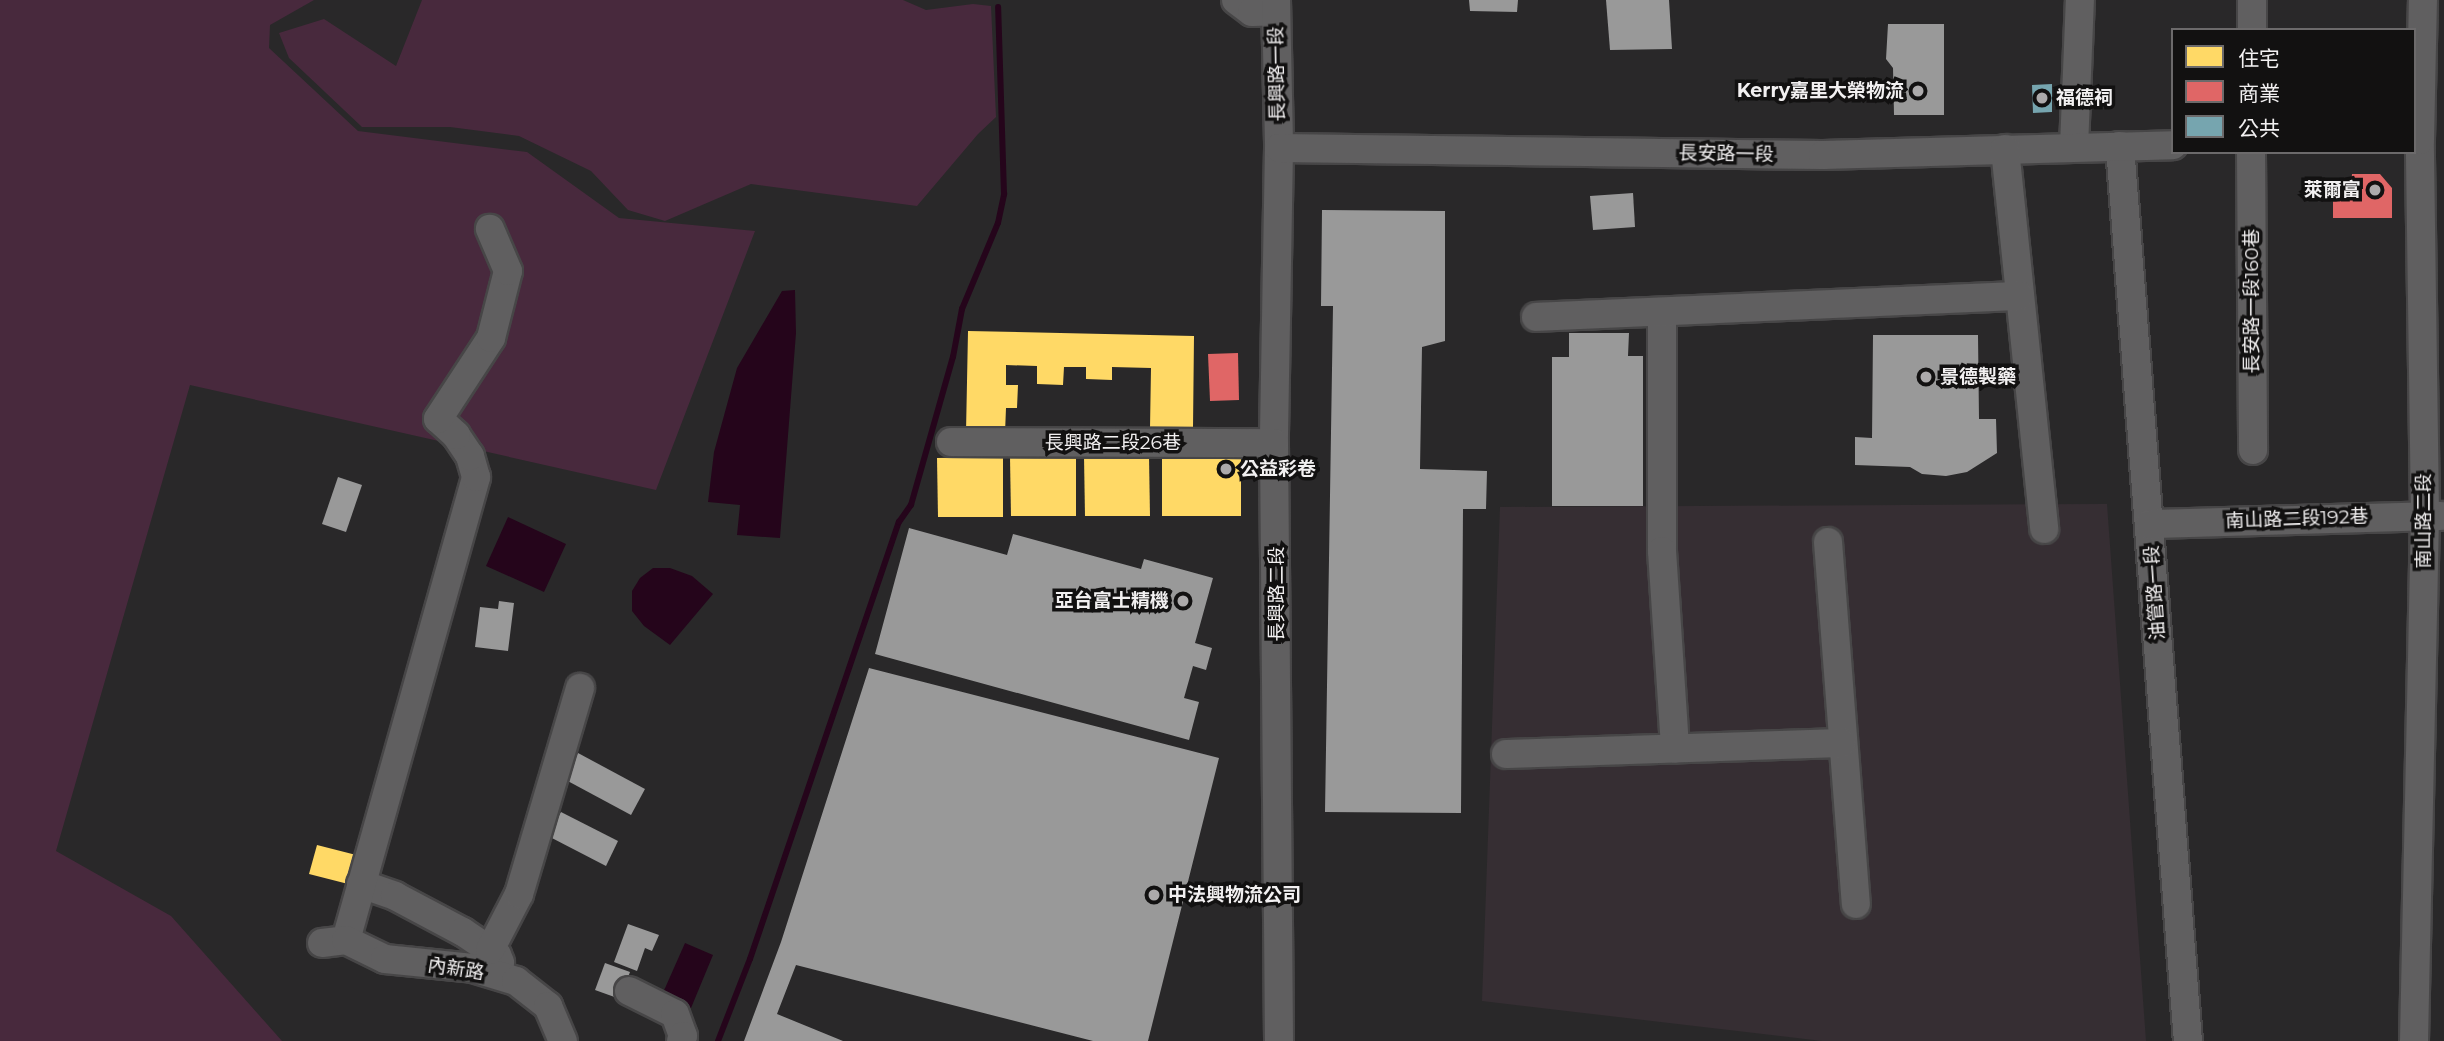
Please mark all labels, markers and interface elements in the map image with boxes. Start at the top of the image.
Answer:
street label: 長興路一段 [1265,26,1289,122]
legend [2171,28,2416,154]
text: 住宅 [2238,46,2280,71]
place label: Kerry嘉里大榮物流 [1737,80,1904,102]
text: 商業 [2238,81,2280,106]
marker: Kerry嘉里大榮物流 [1910,83,1926,99]
place label: 福德祠 [2056,87,2113,109]
marker: 福德祠 [2034,90,2050,106]
text: 公共 [2238,116,2280,141]
street label: 長安路一段 [1678,142,1774,166]
place label: 萊爾富 [2304,179,2361,201]
marker: 萊爾富 [2367,182,2383,198]
street label: 長安路一段160巷 [2241,228,2263,374]
place label: 景德製藥 [1940,366,2016,388]
marker: 景德製藥 [1918,369,1934,385]
street label: 長興路二段26巷 [1045,432,1181,454]
place label: 公益彩卷 [1240,458,1316,480]
marker: 公益彩卷 [1218,461,1234,477]
street label: 南山路二段 [2413,474,2435,568]
street label: 南山路二段192巷 [2225,505,2369,533]
street label: 油管路一段 [2140,545,2170,641]
street label: 長興路二段 [1266,547,1288,641]
place label: 亞台富士精機 [1055,590,1169,612]
marker: 亞台富士精機 [1175,593,1191,609]
place label: 中法興物流公司 [1168,884,1301,906]
marker: 中法興物流公司 [1146,887,1162,903]
street label: 內新路 [426,953,486,985]

